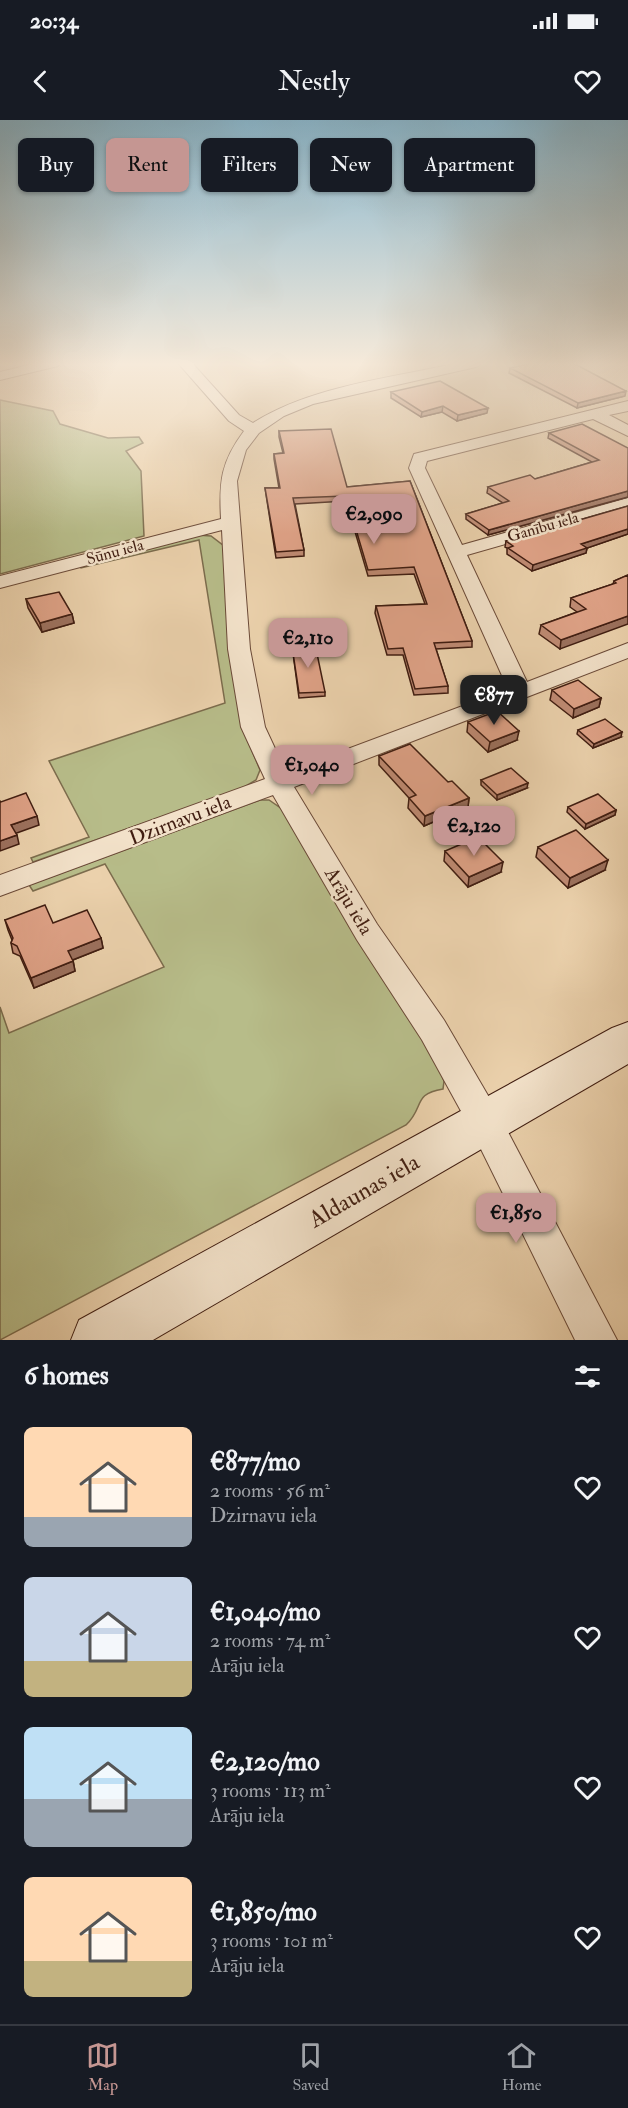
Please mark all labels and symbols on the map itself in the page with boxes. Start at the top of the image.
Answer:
pin: €2,090 [325,494,423,545]
street label: Ganību iela [505,507,581,547]
street label: Sūnu iela [84,535,146,569]
pin: €2,110 [259,618,357,669]
pin: €877 [458,675,530,726]
pin: €1,040 [263,745,361,796]
street label: Dzirnavu iela [126,789,235,851]
pin: €2,120 [425,806,523,857]
street label: Arāju iela [319,862,379,940]
street label: Aldaunas iela [302,1146,426,1236]
pin: €1,850 [467,1193,565,1244]

